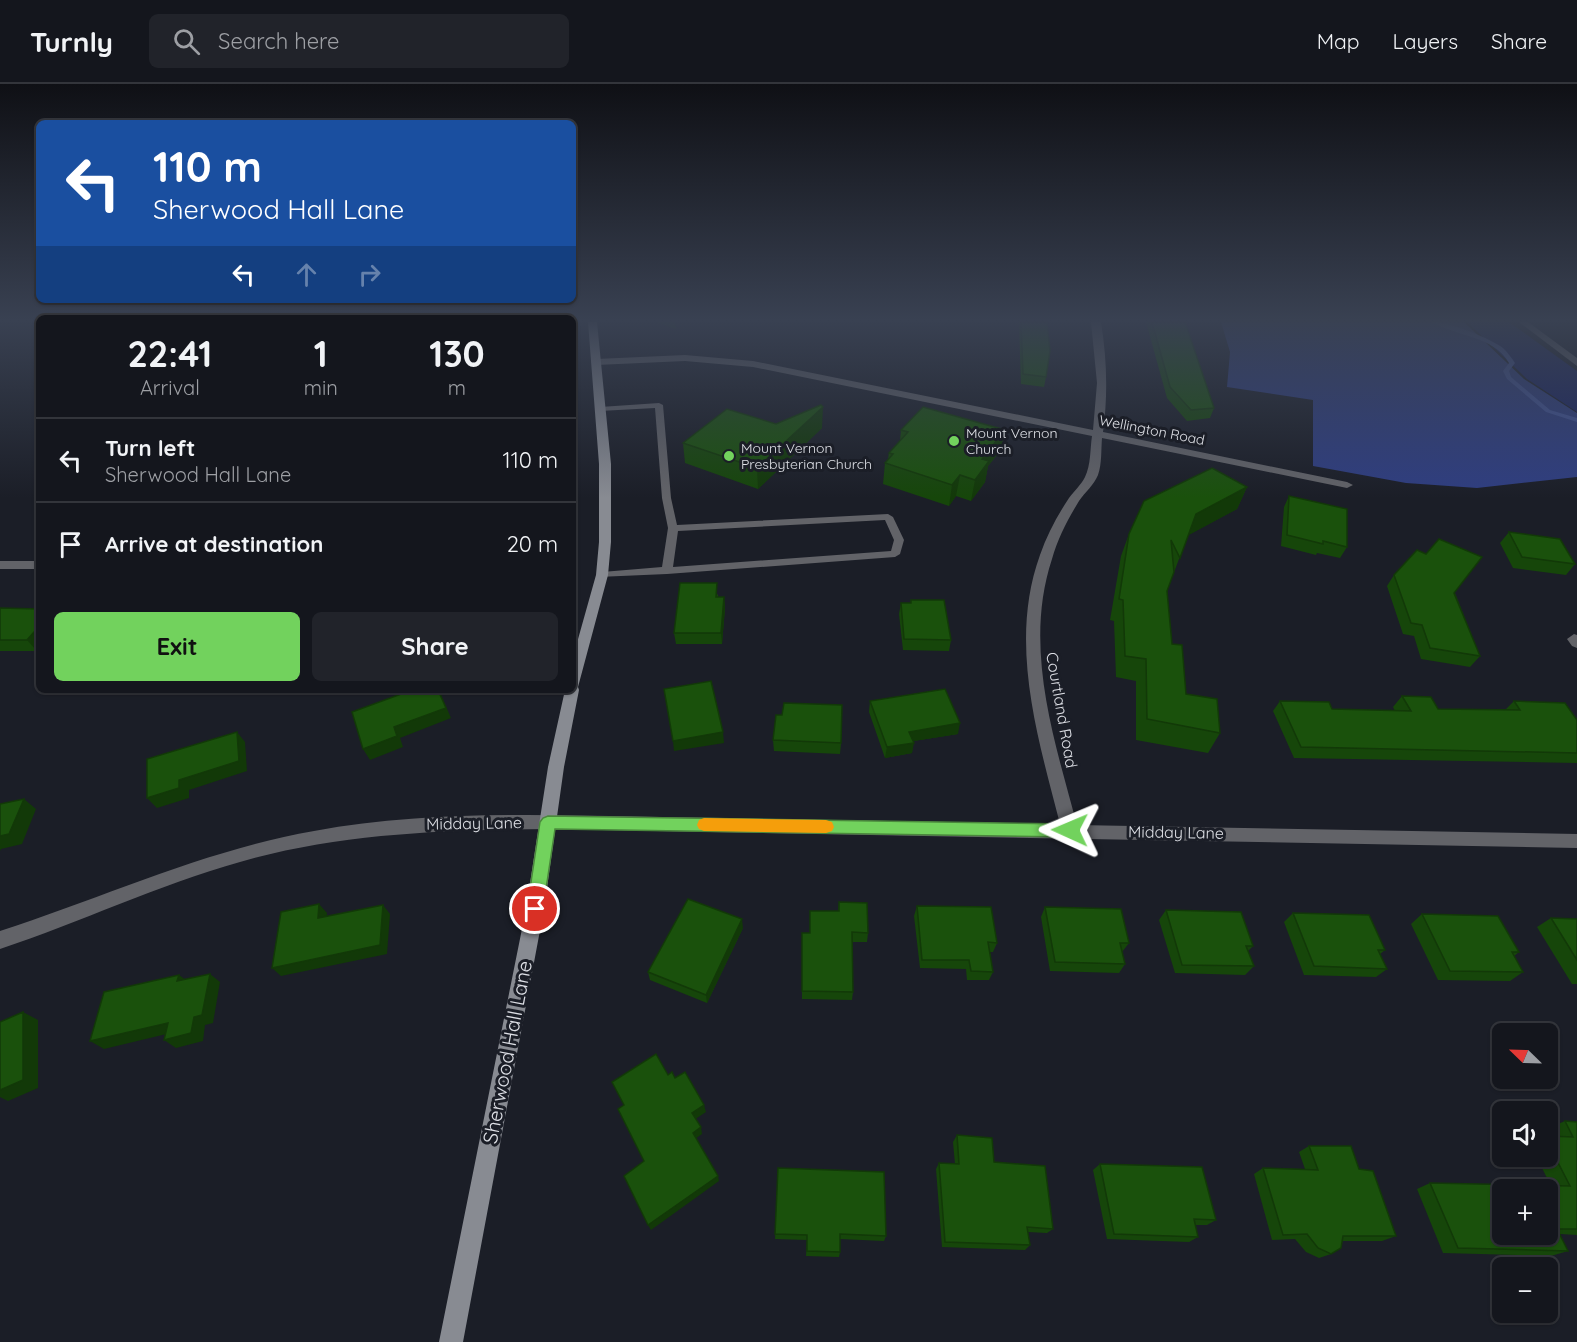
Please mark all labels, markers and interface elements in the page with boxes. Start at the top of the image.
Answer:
search box [149,14,569,68]
text: Turnly [30,24,113,59]
icon: search [170,25,203,58]
text: Search here [218,27,339,55]
text: Map [1317,28,1360,54]
text: Layers [1393,28,1458,54]
text: Share [1491,28,1547,54]
text: 110 m [153,140,262,193]
icon: left [54,144,132,222]
text: Sherwood Hall Lane [153,192,404,226]
icon: left [227,258,260,291]
icon: ahead [290,258,323,291]
icon: right [353,258,386,291]
text: 22:41 [127,331,212,376]
text: 1 [314,331,328,376]
text: 130 [429,331,485,376]
text: Arrival [140,375,200,400]
text: min [304,375,338,400]
text: m [448,375,466,400]
street label: Wellington Road [1098,411,1206,449]
place label: Mount Vernon Church [966,424,1058,458]
text: Turn left [105,434,195,462]
marker: Mount Vernon Church [947,434,961,448]
place label: Mount Vernon Presbyterian Church [741,439,872,473]
icon: left [54,444,87,477]
text: 110 m [503,446,558,474]
marker: Mount Vernon Presbyterian Church [722,449,736,463]
text: Sherwood Hall Lane [105,462,291,487]
icon: arrive [54,528,87,561]
text: Arrive at destination [105,530,323,558]
text: 20 m [507,530,558,558]
button: Exit [54,612,300,681]
button: Share [312,612,558,681]
street label: Courtland Road [1042,651,1082,769]
position arrow [1038,798,1102,862]
street label: Midday Lane [426,812,522,834]
street label: Midday Lane [1128,821,1224,843]
pin [509,883,560,934]
icon: arrive [518,892,551,925]
street label: Sherwood Hall Lane [477,958,537,1146]
north arrow [1492,1023,1558,1089]
map controls [1492,1023,1558,1323]
button: sound [1492,1101,1558,1167]
button: + [1492,1179,1558,1245]
button: − [1492,1257,1558,1323]

